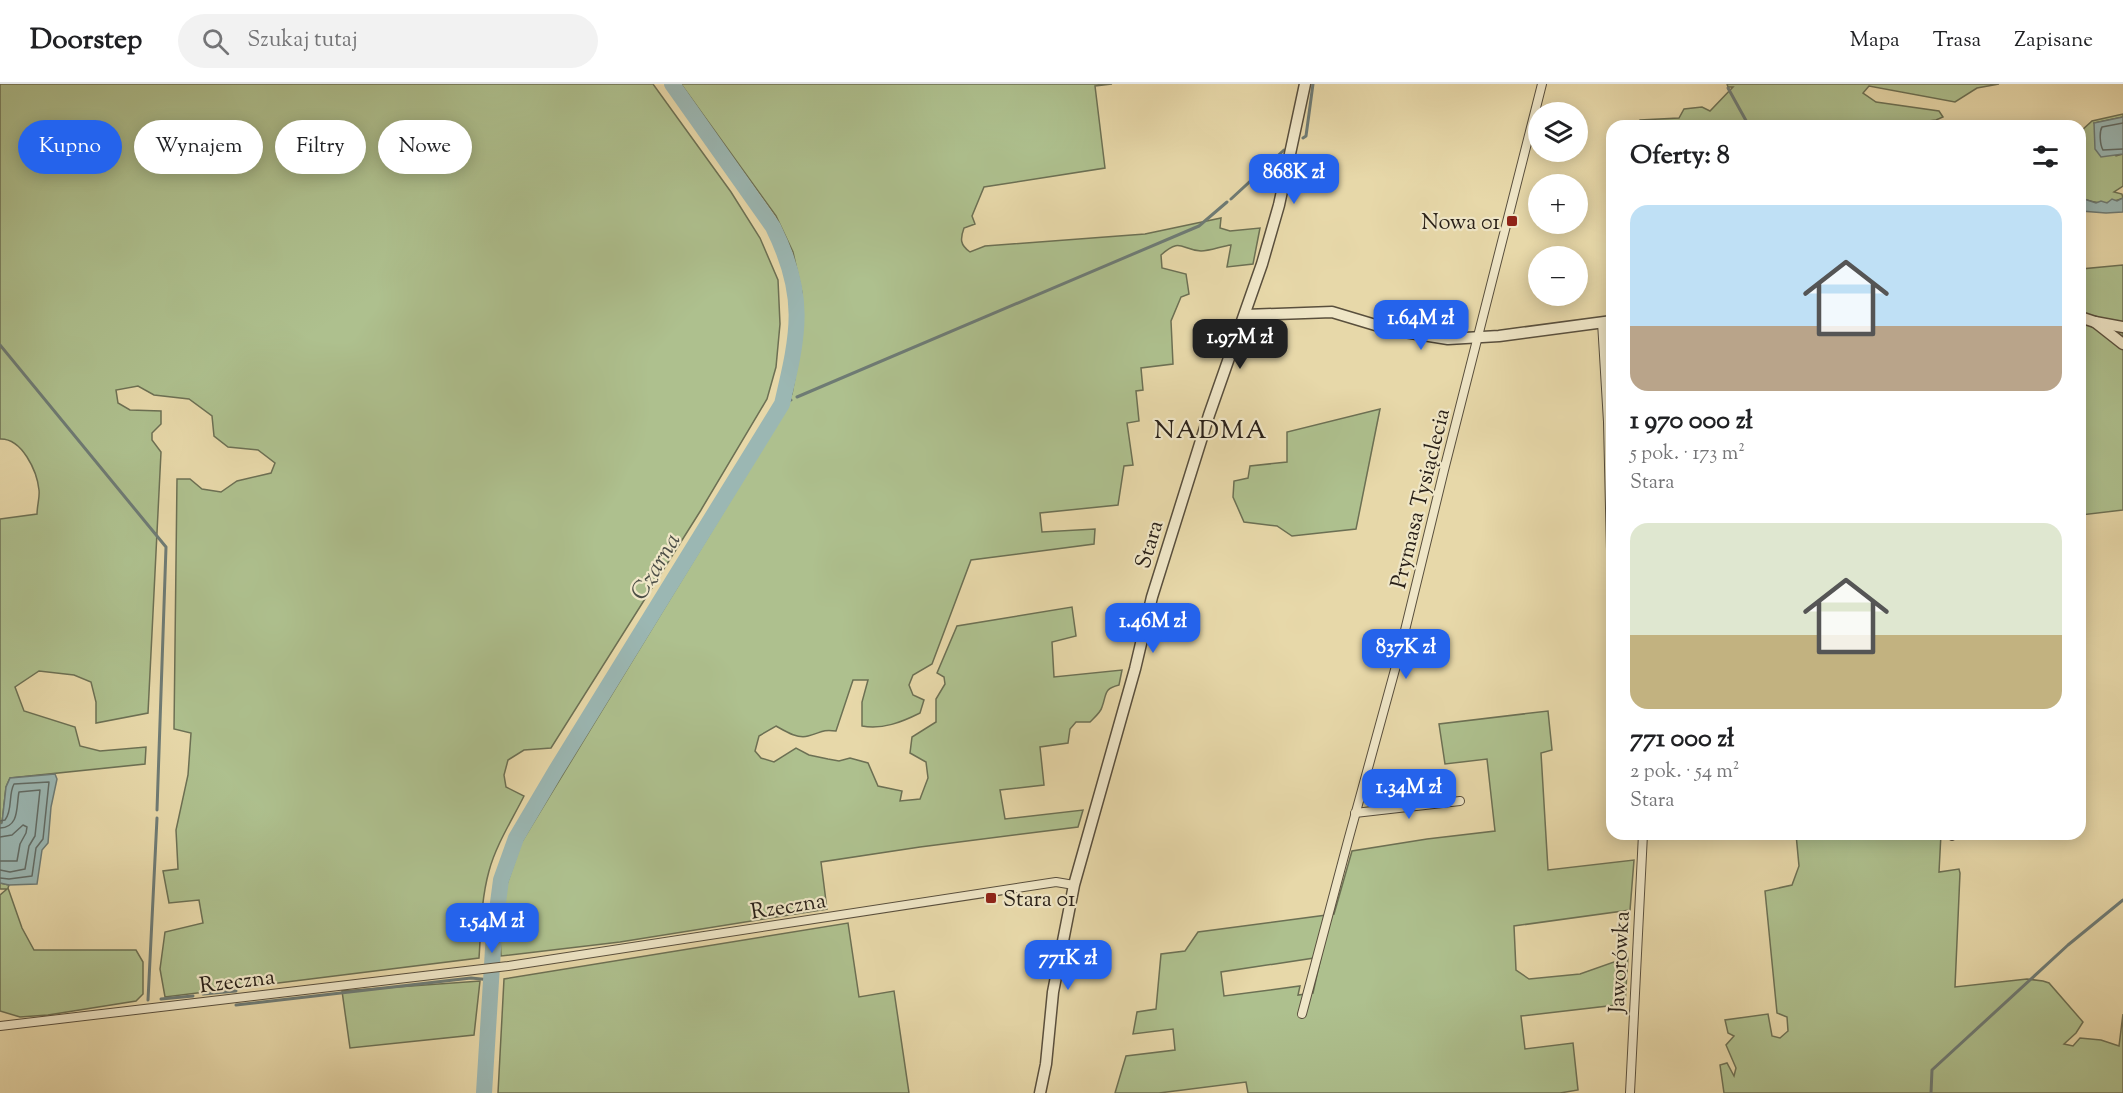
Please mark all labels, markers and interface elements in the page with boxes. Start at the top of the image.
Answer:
search box [178,14,598,68]
text: Doorstep [30,21,142,61]
icon: search [199,25,232,58]
text: Szukaj tutaj [247,25,358,57]
text: Mapa [1850,26,1900,56]
text: Trasa [1933,26,1981,56]
text: Zapisane [2014,26,2093,56]
map controls [1528,102,1588,306]
button: layers [1528,102,1588,162]
chip: Kupno [18,120,122,174]
chip: Wynajem [134,120,263,174]
chip: Filtry [275,120,366,174]
chip: Nowe [378,120,472,174]
text: Oferty: 8 [1630,138,1730,175]
icon: filters [2029,140,2062,173]
pin: 868K zł [1239,154,1349,205]
text: 868K zł [1263,159,1325,188]
button: + [1528,174,1588,234]
place label: Nowa 01 [1421,208,1501,240]
marker: Nowa 01 [1505,214,1519,228]
icon: home [1792,244,1900,352]
button: − [1528,246,1588,306]
pin: 1.64M zł [1359,300,1483,351]
text: 1.64M zł [1388,305,1454,334]
pin: 1.97M zł [1178,319,1302,370]
text: 1.97M zł [1207,324,1273,353]
text: 1 970 000 zł [1630,403,1753,440]
street label: Prymasa Tysiąclecia [1384,405,1460,592]
district label: NADMA [1154,413,1268,450]
text: 5 pok. · 173 m² [1630,440,1745,469]
text: Stara [1630,469,1674,498]
street label: Stara [1128,517,1173,573]
water label: Czarna [623,527,690,607]
icon: home [1792,562,1900,670]
pin: 1.46M zł [1091,603,1215,654]
text: 1.46M zł [1119,608,1187,637]
pin: 837K zł [1351,629,1461,680]
text: 837K zł [1376,634,1436,663]
text: 771 000 zł [1630,721,1734,758]
text: 2 pok. · 54 m² [1630,758,1740,787]
pin: 1.34M zł [1347,769,1471,820]
text: 1.34M zł [1376,774,1442,803]
text: Stara [1630,787,1674,816]
place label: Stara 01 [1003,885,1076,917]
street label: Rzeczna [749,886,828,930]
marker: Stara 01 [984,891,998,905]
pin: 1.54M zł [430,903,554,954]
text: 1.54M zł [460,908,524,937]
street label: Jaworówka [1602,910,1640,1015]
pin: 771K zł [1013,940,1123,991]
text: 771K zł [1039,945,1097,974]
street label: Rzeczna [198,962,277,1003]

